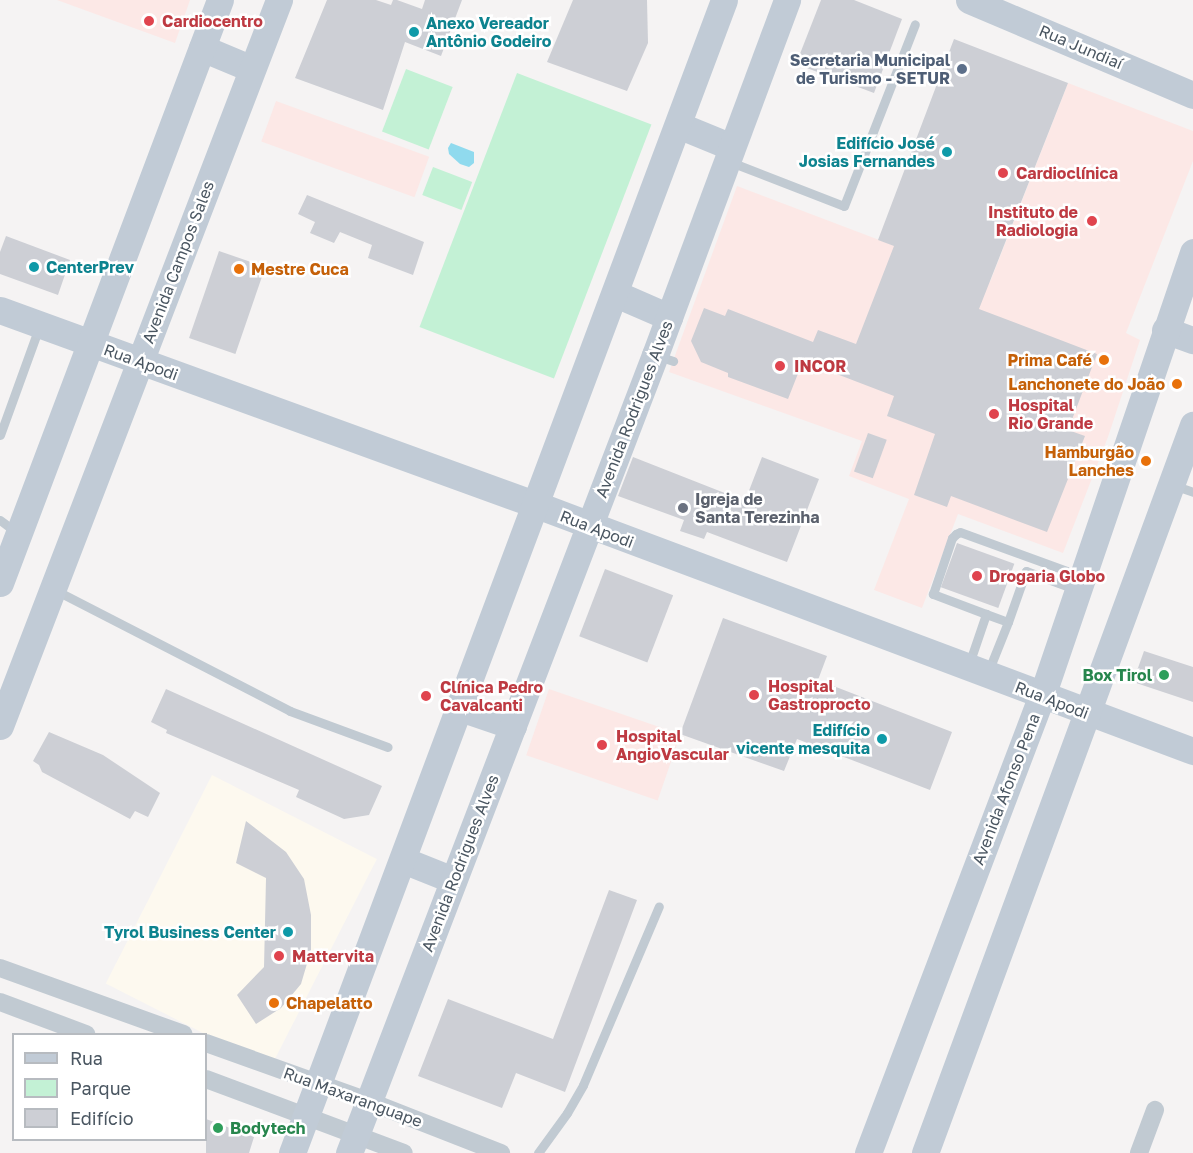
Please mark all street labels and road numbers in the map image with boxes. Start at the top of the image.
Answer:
street label: Rua Jundiaí [1036,21,1126,73]
street label: Avenida Campos Sales [138,178,218,346]
street label: Avenida Rodrigues Alves [591,318,677,500]
street label: Rua Apodi [101,340,181,384]
street label: Rua Apodi [557,506,637,552]
street label: Rua Apodi [1012,677,1092,723]
street label: Avenida Afonso Pena [968,711,1044,867]
street label: Avenida Rodrigues Alves [417,772,503,954]
street label: Rua Maxaranguape [281,1063,425,1131]

